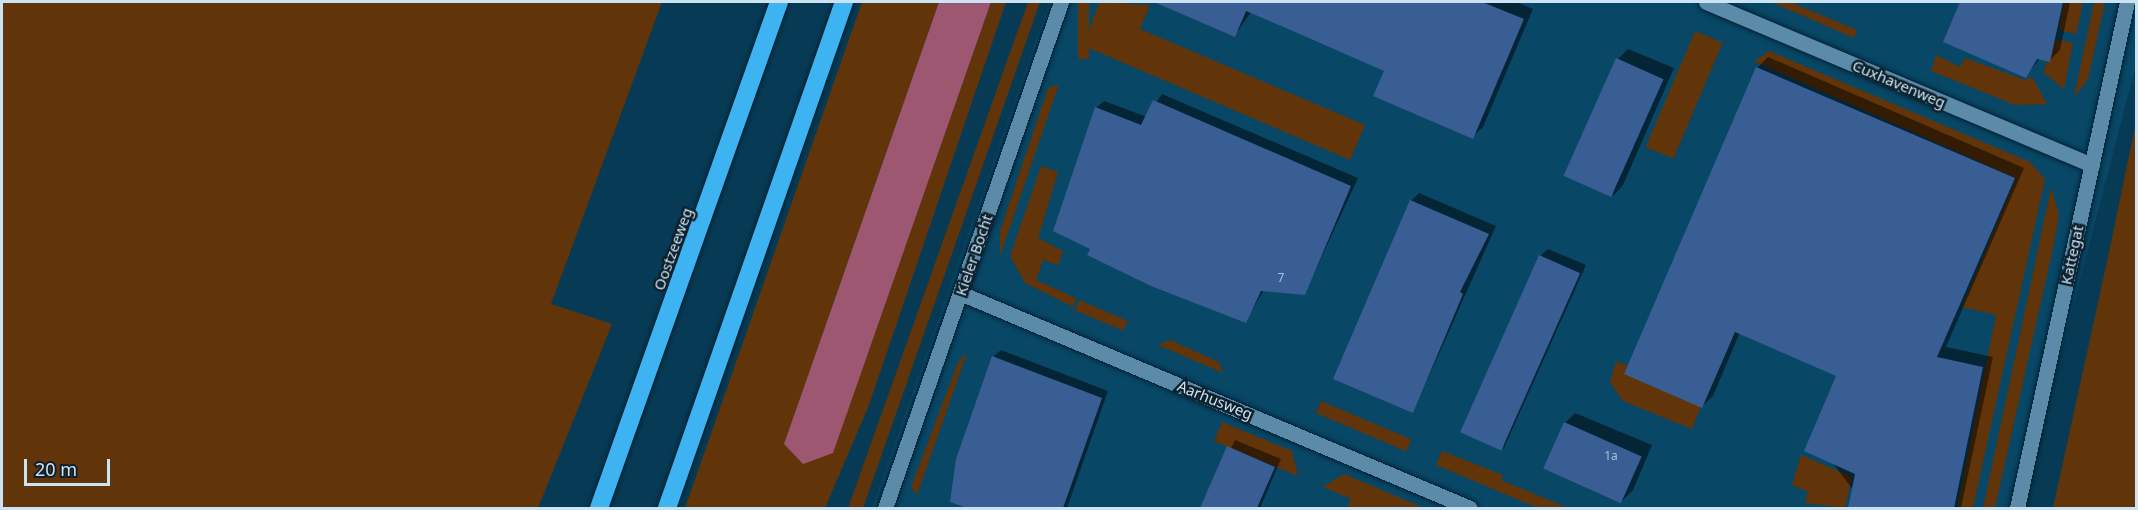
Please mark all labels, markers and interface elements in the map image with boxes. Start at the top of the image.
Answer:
street label: Cuxhavenweg [1850,56,1948,112]
street label: Oostzeeweg [650,205,696,293]
street label: Kieler Bocht [952,212,996,298]
street label: Kattegat [2057,224,2087,286]
house number: 7 [1278,271,1284,285]
street label: Aarhusweg [1175,377,1255,423]
scale bar [27,447,112,485]
house number: 1a [1604,449,1618,463]
text: 20 m [35,457,77,481]

